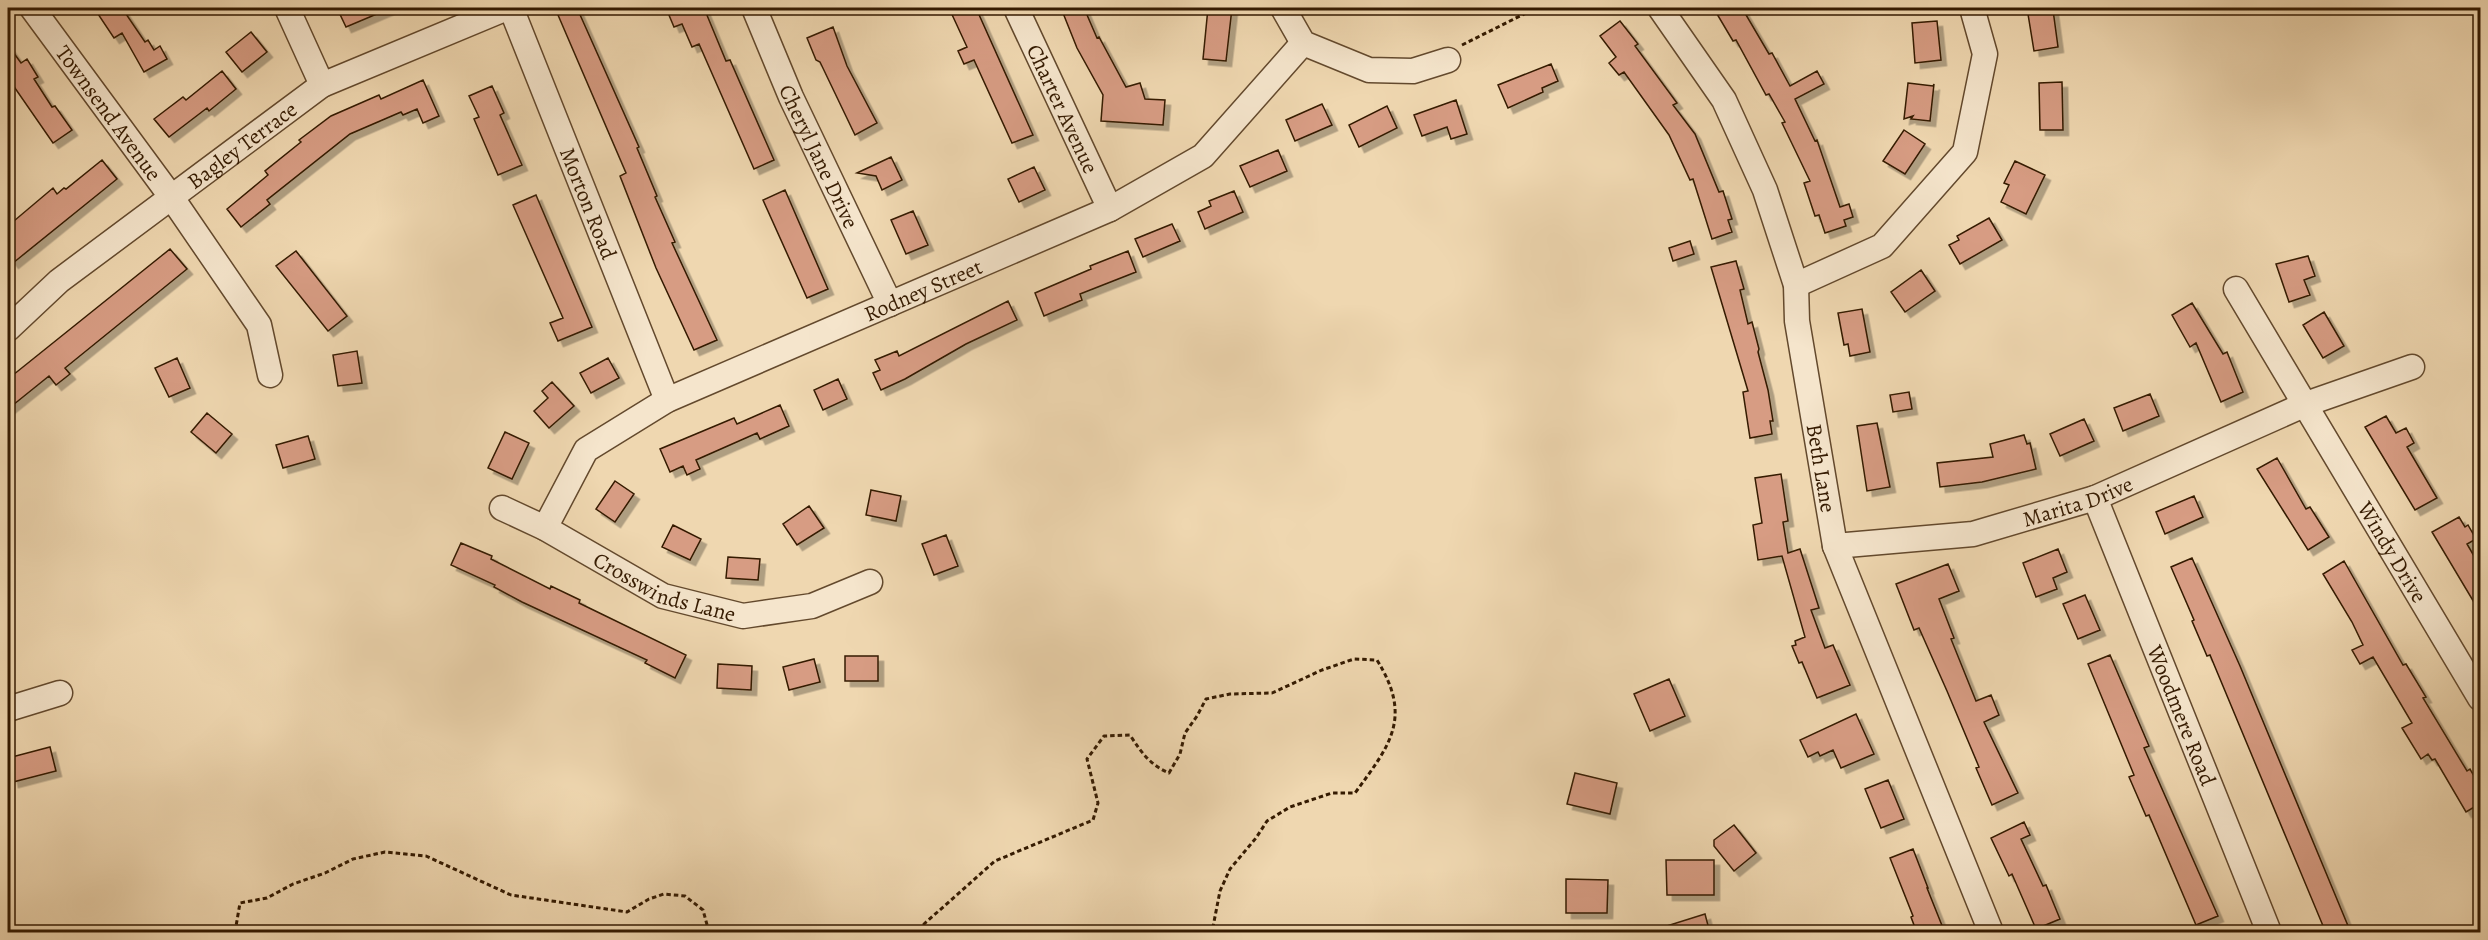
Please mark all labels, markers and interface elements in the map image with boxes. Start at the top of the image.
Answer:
street label: Townsend Avenue [48,39,168,187]
street label: Charter Avenue [1019,39,1105,179]
street label: Cheryl Jane Drive [771,80,866,234]
street label: Bagley Terrace [181,95,304,197]
street label: Morton Road [552,143,624,264]
street label: Rodney Street [860,252,987,329]
street label: Beth Lane [1799,422,1843,515]
street label: Marita Drive [2019,469,2138,535]
street label: Windy Drive [2349,495,2434,609]
street label: Crosswinds Lane [588,545,739,630]
street label: Woodmere Road [2139,640,2223,791]

